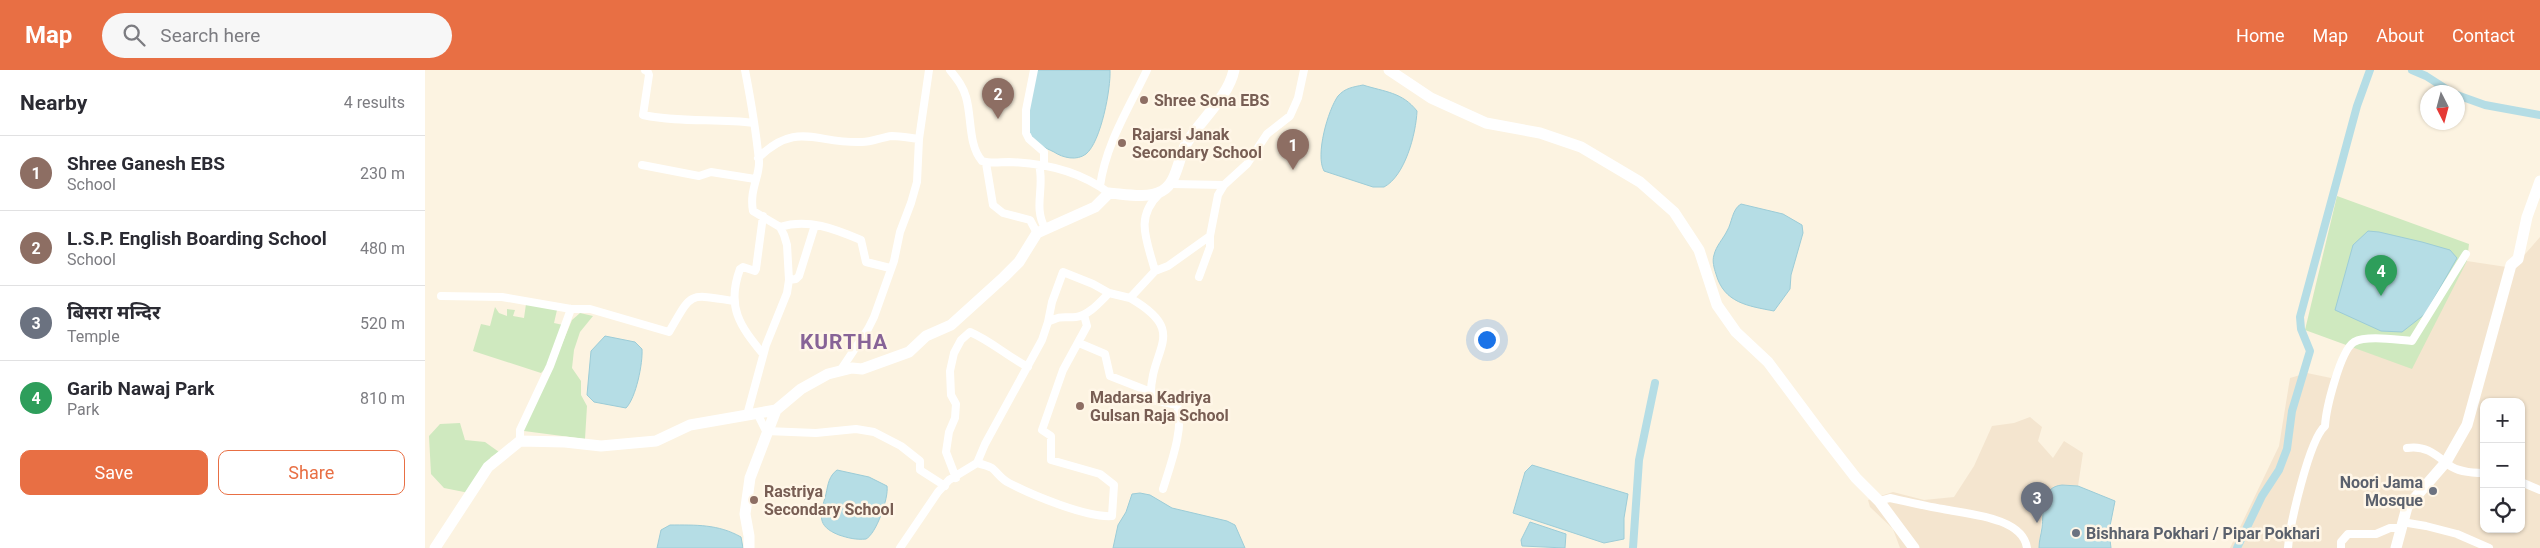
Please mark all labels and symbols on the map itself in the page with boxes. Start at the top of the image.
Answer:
pin: 2 [982,78,1014,119]
north arrow [2420,85,2465,130]
place label: Shree Sona EBS [1154,91,1269,110]
marker: Shree Sona EBS [1138,94,1150,106]
place label: Rajarsi Janak Secondary School [1132,125,1262,162]
pin: 1 [1277,129,1309,170]
marker: Rajarsi Janak Secondary School [1116,137,1128,149]
pin: 4 [2365,255,2397,296]
your location [1474,327,1500,353]
district label: KURTHA [800,330,888,354]
place label: Madarsa Kadriya Gulsan Raja School [1090,388,1229,425]
marker: Madarsa Kadriya Gulsan Raja School [1074,400,1086,412]
place label: Noori Jama Mosque [2340,473,2423,510]
place label: Rastriya Secondary School [764,482,894,519]
pin: 3 [2021,482,2053,523]
marker: Noori Jama Mosque [2427,485,2439,497]
marker: Rastriya Secondary School [748,494,760,506]
place label: Bishhara Pokhari / Pipar Pokhari [2086,524,2320,543]
marker: Bishhara Pokhari / Pipar Pokhari [2070,527,2082,539]

